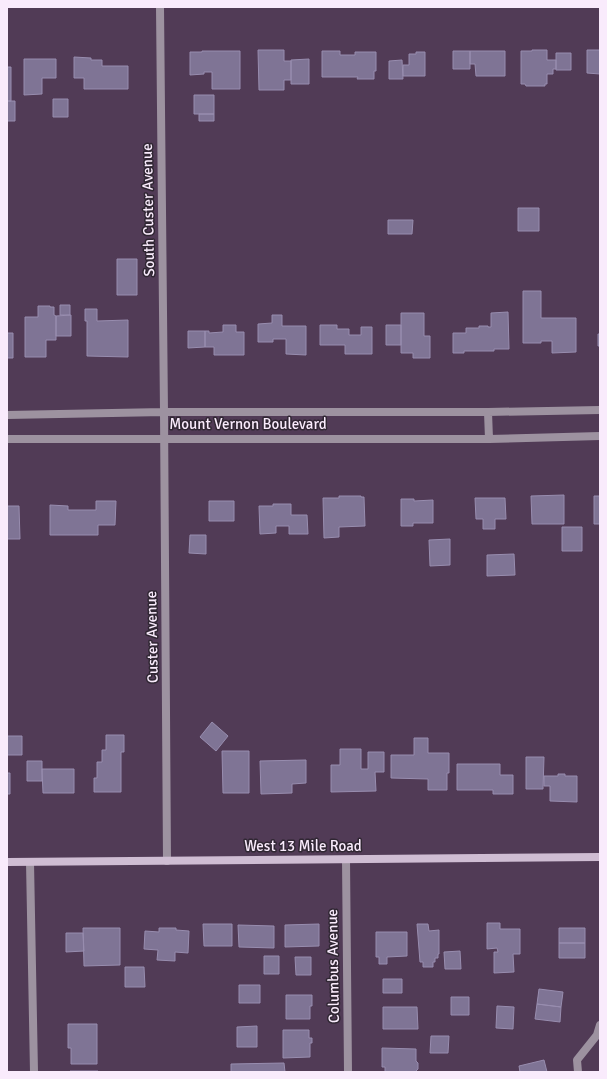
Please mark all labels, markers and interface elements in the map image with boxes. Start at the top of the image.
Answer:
street label: South Custer Avenue [138,143,158,277]
street label: Mount Vernon Boulevard [169,415,327,433]
street label: Custer Avenue [142,591,162,683]
street label: West 13 Mile Road [244,837,362,855]
street label: Columbus Avenue [323,909,343,1023]

